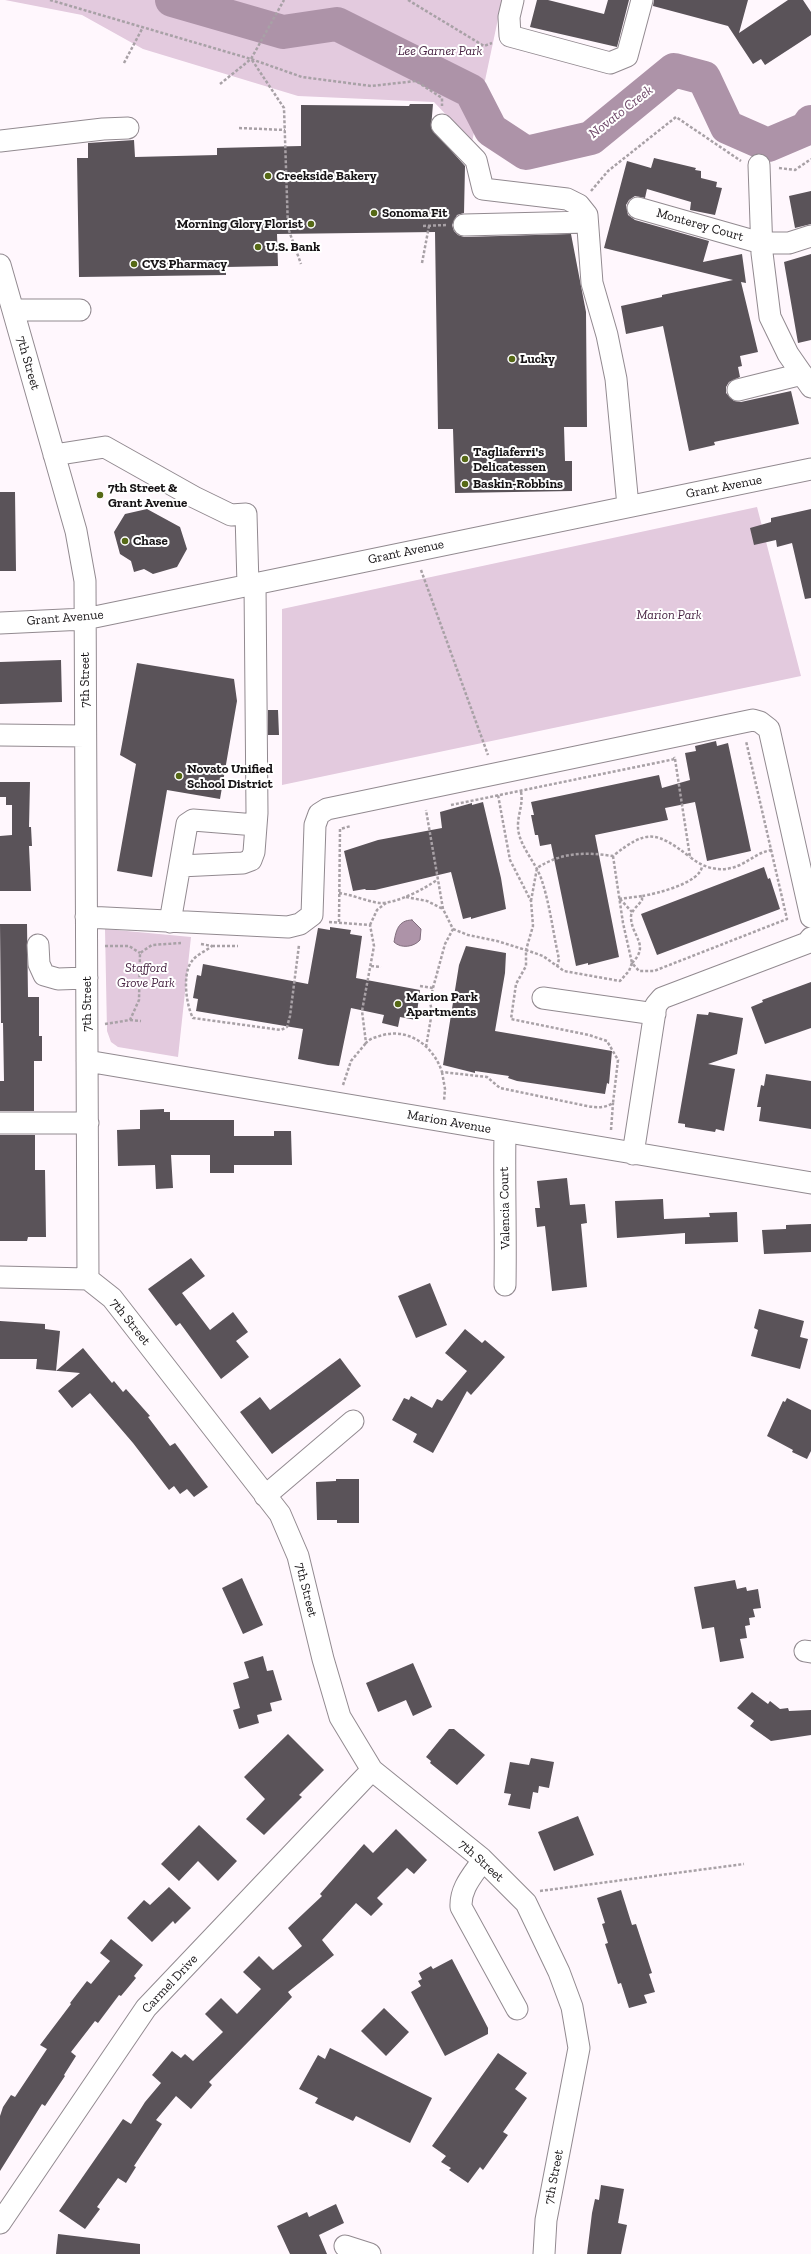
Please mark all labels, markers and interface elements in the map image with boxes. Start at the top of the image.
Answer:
park label: Lee Garner Park [398,43,482,59]
water label: Novato Creek [586,82,656,142]
place label: Creekside Bakery [276,168,377,184]
marker: Creekside Bakery [263,171,273,181]
place label: Sonoma Fit [382,205,447,221]
street label: Monterey Court [655,205,745,245]
marker: Sonoma Fit [369,208,379,218]
place label: Morning Glory Florist [177,216,303,232]
marker: Morning Glory Florist [306,219,316,229]
place label: U.S. Bank [266,239,320,255]
marker: U.S. Bank [253,242,263,252]
place label: CVS Pharmacy [142,256,227,272]
marker: CVS Pharmacy [129,259,139,269]
street label: 7th Street [13,334,43,392]
place label: Lucky [520,351,555,367]
marker: Lucky [507,354,517,364]
place label: Tagliaferri's Delicatessen [473,444,546,475]
marker: Tagliaferri's Delicatessen [460,454,470,464]
street label: Grant Avenue [685,472,763,502]
place label: Baskin-Robbins [473,476,563,492]
marker: Baskin-Robbins [460,479,470,489]
place label: 7th Street & Grant Avenue [108,480,187,511]
marker: 7th Street & Grant Avenue [95,490,105,500]
place label: Chase [133,533,168,549]
marker: Chase [120,536,130,546]
street label: Grant Avenue [367,536,445,568]
street label: Grant Avenue [26,607,104,629]
park label: Marion Park [637,607,701,623]
street label: 7th Street [77,652,93,708]
place label: Novato Unified School District [187,761,273,792]
marker: Novato Unified School District [174,771,184,781]
park label: Stafford Grove Park [117,960,175,991]
street label: 7th Street [79,976,95,1032]
place label: Marion Park Apartments [406,989,478,1020]
marker: Marion Park Apartments [393,999,403,1009]
street label: Marion Avenue [406,1107,492,1137]
street label: Valencia Court [496,1167,514,1249]
street label: 7th Street [106,1296,154,1348]
street label: 7th Street [292,1561,320,1619]
street label: 7th Street [455,1837,507,1885]
street label: Carmel Drive [139,1951,201,2017]
street label: 7th Street [541,2148,567,2206]

